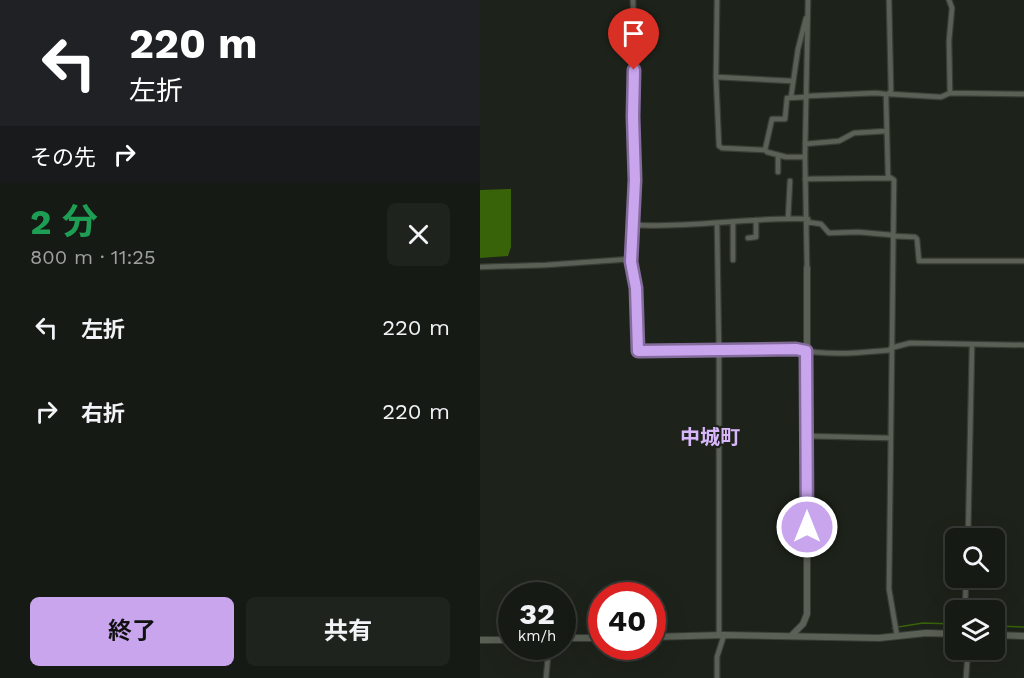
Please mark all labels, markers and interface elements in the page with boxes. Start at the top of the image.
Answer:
pin [608,8,659,70]
icon: arrive [617,17,650,50]
text: 220 m [129,19,258,68]
icon: left [30,24,108,102]
text: 左折 [129,75,183,107]
icon: right [108,138,141,171]
text: その先 [30,145,96,170]
text: 2 分 [30,201,98,243]
button: close [387,203,450,266]
text: 800 m · 11:25 [30,245,156,269]
icon: left [30,311,63,344]
text: 220 m [382,315,450,340]
text: 左折 [81,317,125,342]
icon: right [30,395,63,428]
text: 220 m [382,399,450,424]
text: 右折 [81,401,125,426]
district label: 中城町 [680,425,740,449]
position arrow [775,495,839,559]
map controls [945,528,1005,660]
button: search [945,528,1005,588]
speed limit sign: 40 [588,582,666,660]
text: 32 [519,596,555,631]
button: 終了 [30,597,234,666]
button: 共有 [246,597,450,666]
button: layers [945,600,1005,660]
text: km/h [518,627,556,645]

